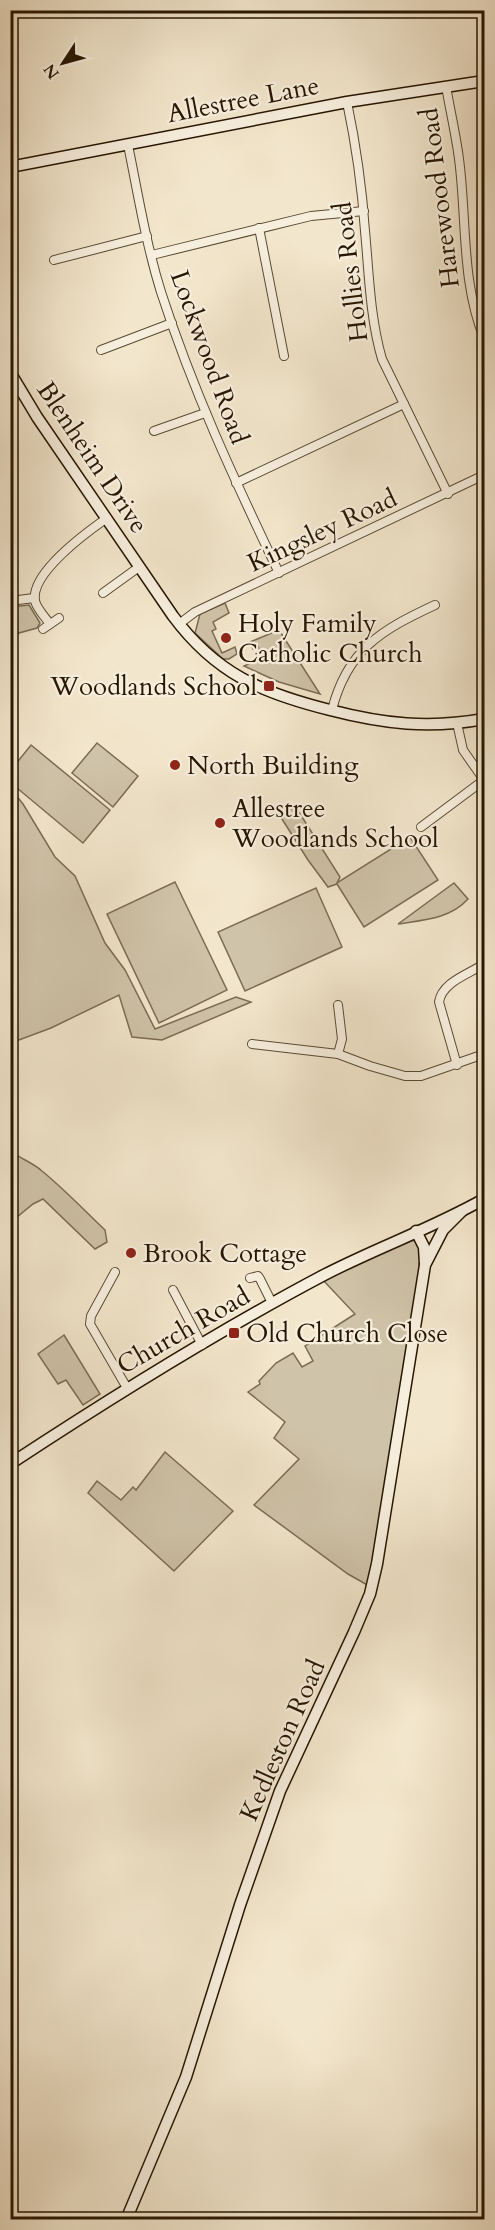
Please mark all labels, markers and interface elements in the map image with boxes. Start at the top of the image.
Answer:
north arrow [33,33,93,93]
text: N [39,59,65,83]
street label: Allestree Lane [164,68,322,131]
street label: Harewood Road [411,106,468,290]
street label: Hollies Road [325,200,376,344]
street label: Lockwood Road [162,265,257,449]
street label: Blenheim Drive [29,374,156,540]
street label: Kingsley Road [242,481,403,580]
place label: Holy Family Catholic Church [238,606,422,671]
marker: Holy Family Catholic Church [219,631,233,645]
place label: Woodlands School [49,669,257,704]
marker: Woodlands School [262,679,276,693]
place label: North Building [187,748,359,783]
marker: North Building [168,758,182,772]
place label: Allestree Woodlands School [231,791,439,856]
marker: Allestree Woodlands School [213,816,227,830]
place label: Brook Cottage [143,1236,307,1271]
marker: Brook Cottage [124,1246,138,1260]
street label: Church Road [110,1278,256,1383]
place label: Old Church Close [246,1316,448,1351]
marker: Old Church Close [227,1326,241,1340]
street label: Kedleston Road [231,1654,334,1826]

